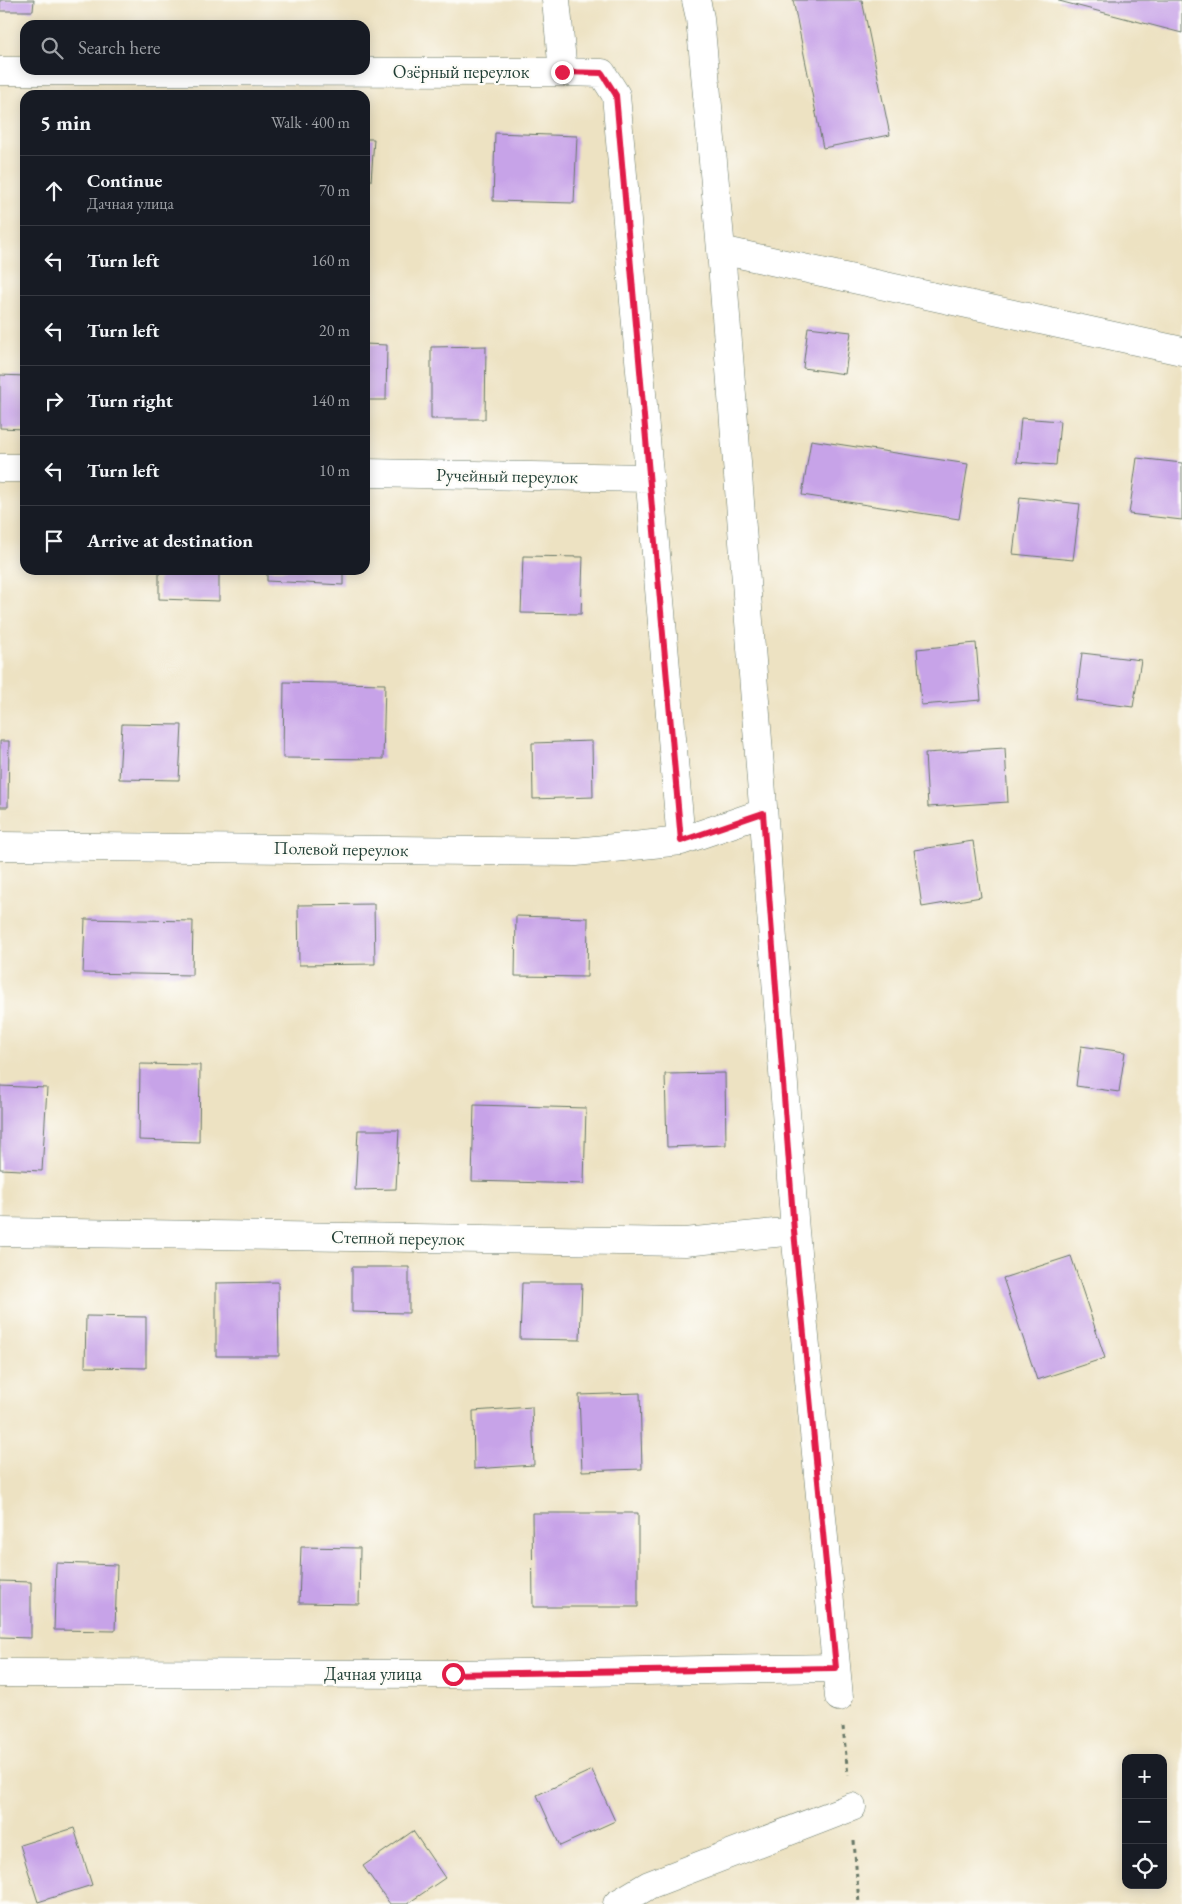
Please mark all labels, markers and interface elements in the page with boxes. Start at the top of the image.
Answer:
search box [20,20,370,75]
icon: search [38,34,66,62]
text: Search here [78,35,160,60]
street label: Озёрный переулок [393,60,530,83]
route end [551,61,574,84]
text: 5 min [40,109,91,136]
text: Walk · 400 m [271,112,350,133]
text: Continue [87,168,162,193]
icon: ahead [40,177,68,205]
text: 70 m [319,180,350,201]
text: Дачная улица [87,193,174,214]
icon: left [40,247,68,275]
text: Turn left [87,248,159,273]
text: 160 m [311,250,350,271]
icon: left [40,317,68,345]
text: Turn left [87,318,159,343]
text: 20 m [319,320,350,341]
icon: right [40,387,68,415]
text: Turn right [87,388,173,413]
text: 140 m [311,390,350,411]
icon: left [40,457,68,485]
text: Turn left [87,458,159,483]
text: 10 m [319,460,350,481]
street label: Ручейный переулок [436,463,579,488]
icon: arrive [40,527,68,555]
text: Arrive at destination [87,528,253,553]
street label: Полевой переулок [273,836,409,861]
street label: Степной переулок [331,1225,465,1250]
street label: Дачная улица [324,1662,423,1685]
route start [442,1663,465,1686]
map controls [1122,1754,1167,1889]
button: + [1122,1754,1167,1799]
button: − [1122,1799,1167,1844]
button: locate [1122,1844,1167,1889]

